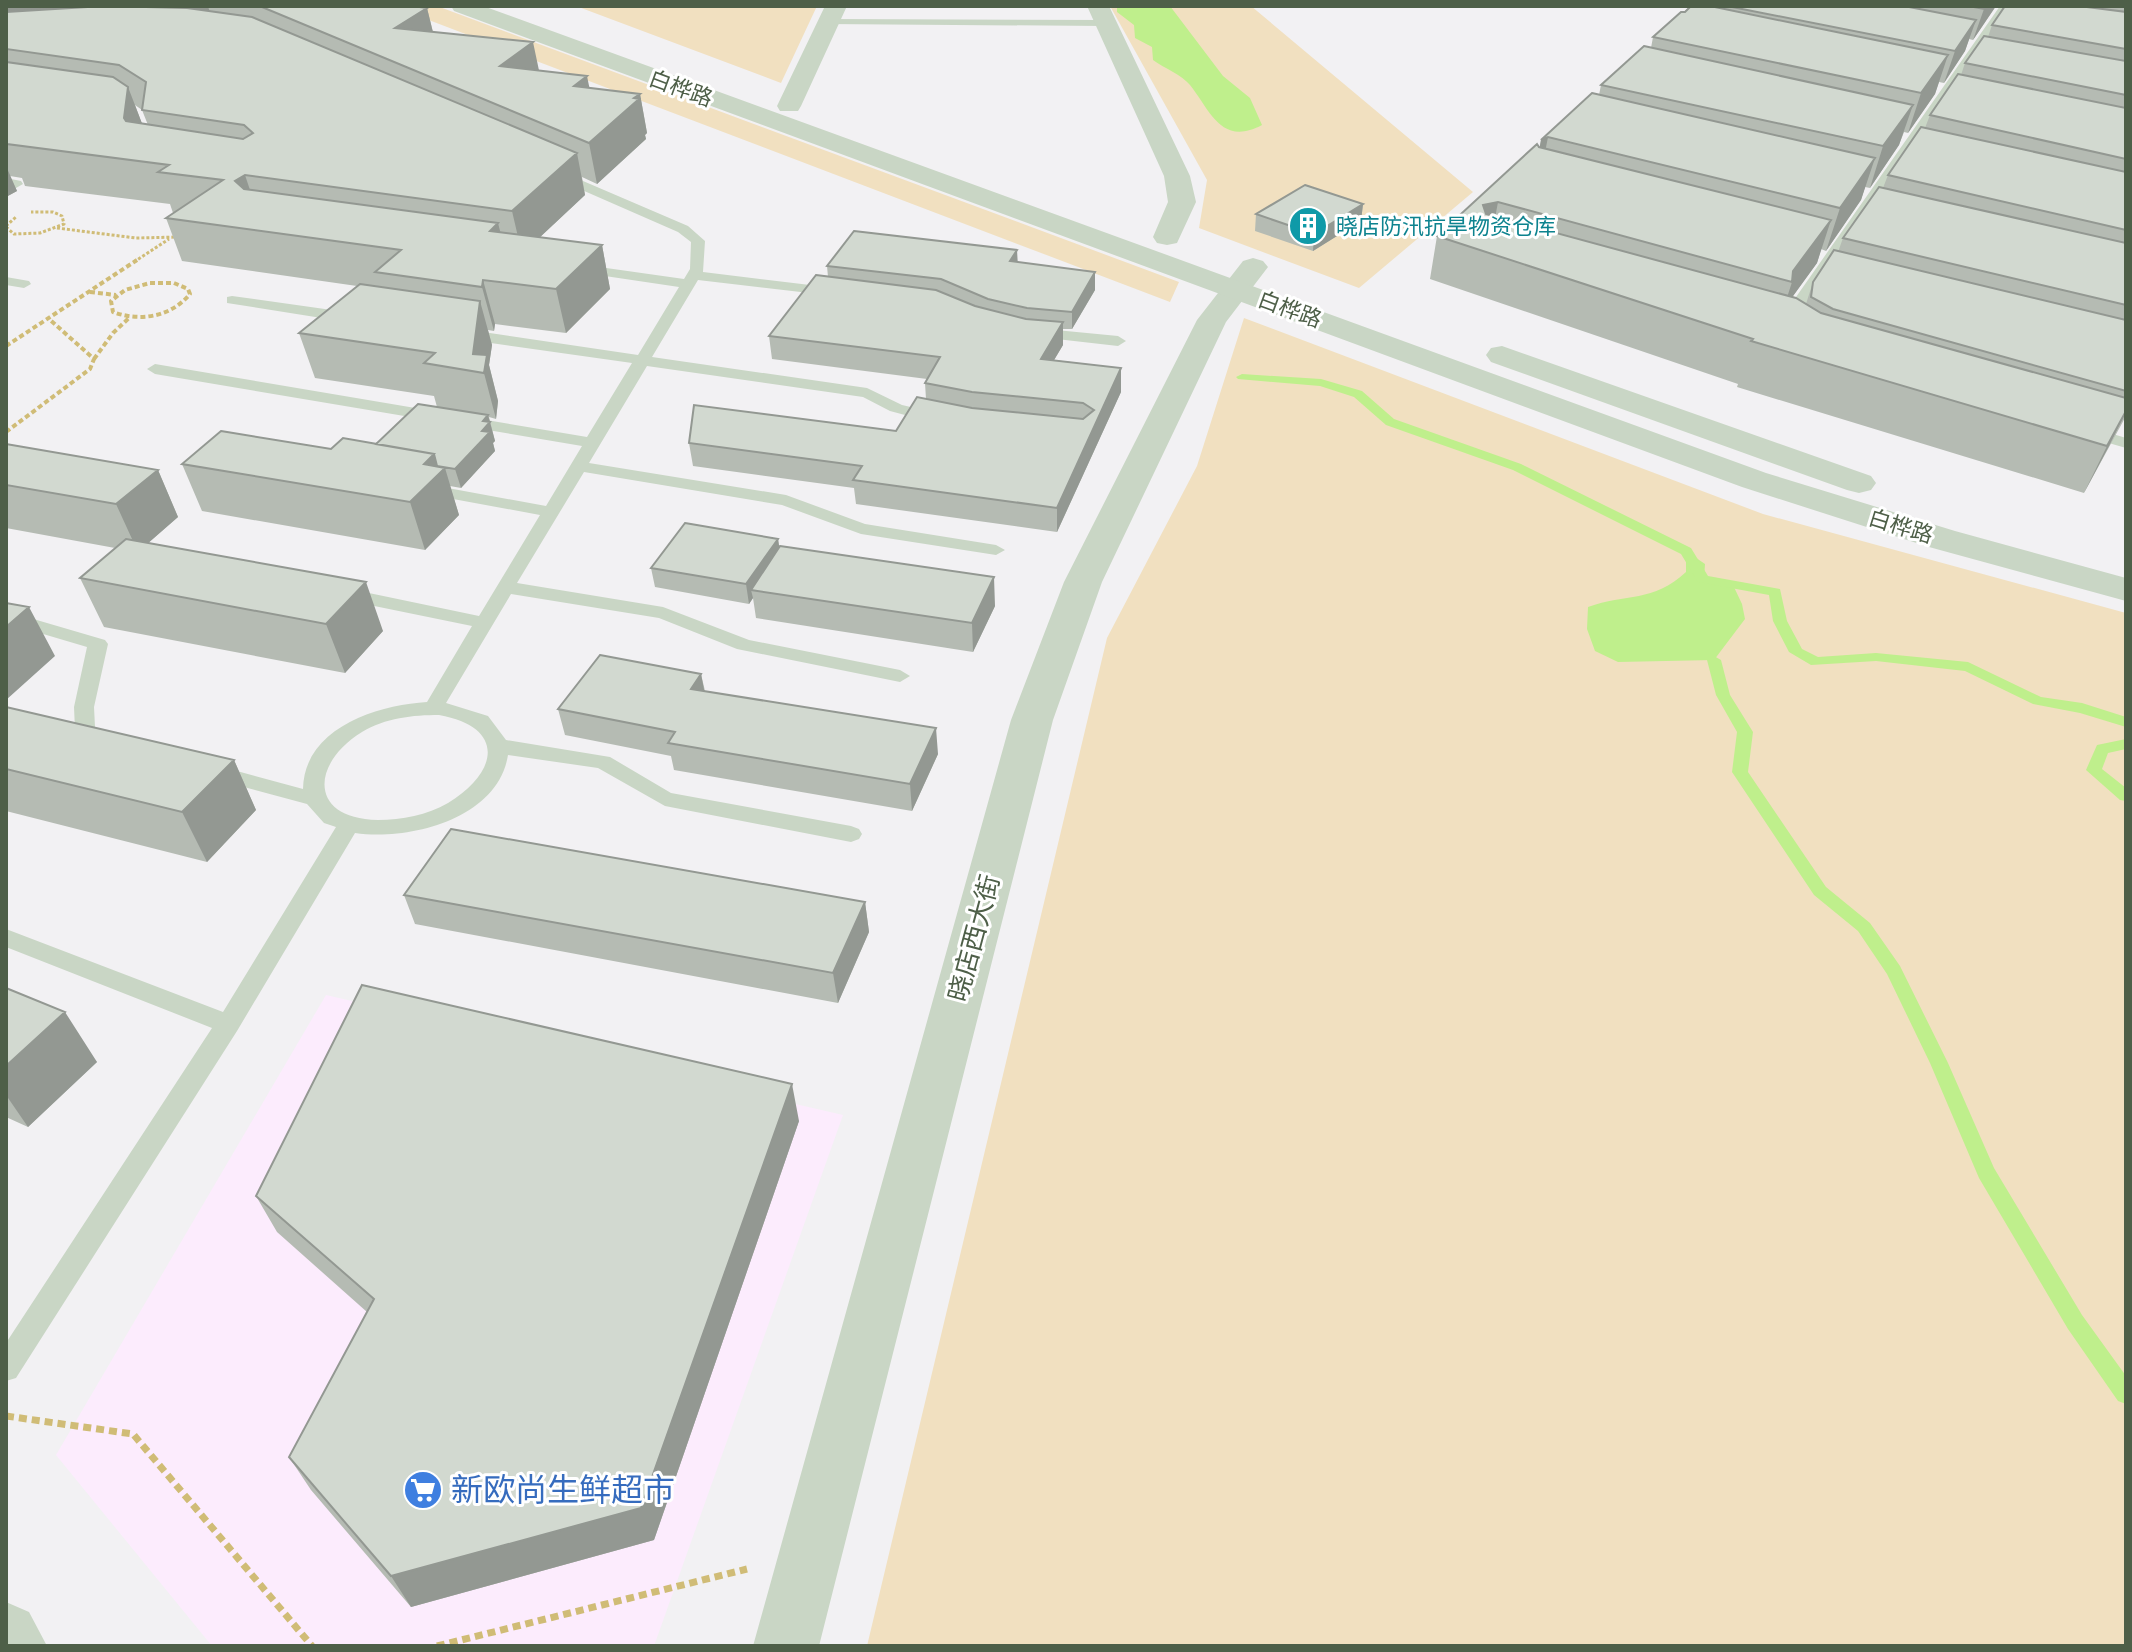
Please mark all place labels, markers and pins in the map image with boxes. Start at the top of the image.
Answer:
building icon: 晓店防汛抗旱物资仓库 [1287,205,1329,247]
place label: 晓店防汛抗旱物资仓库 [1336,213,1556,240]
supermarket icon: 新欧尚生鲜超市 [402,1469,444,1511]
place label: 新欧尚生鲜超市 [451,1470,675,1509]

